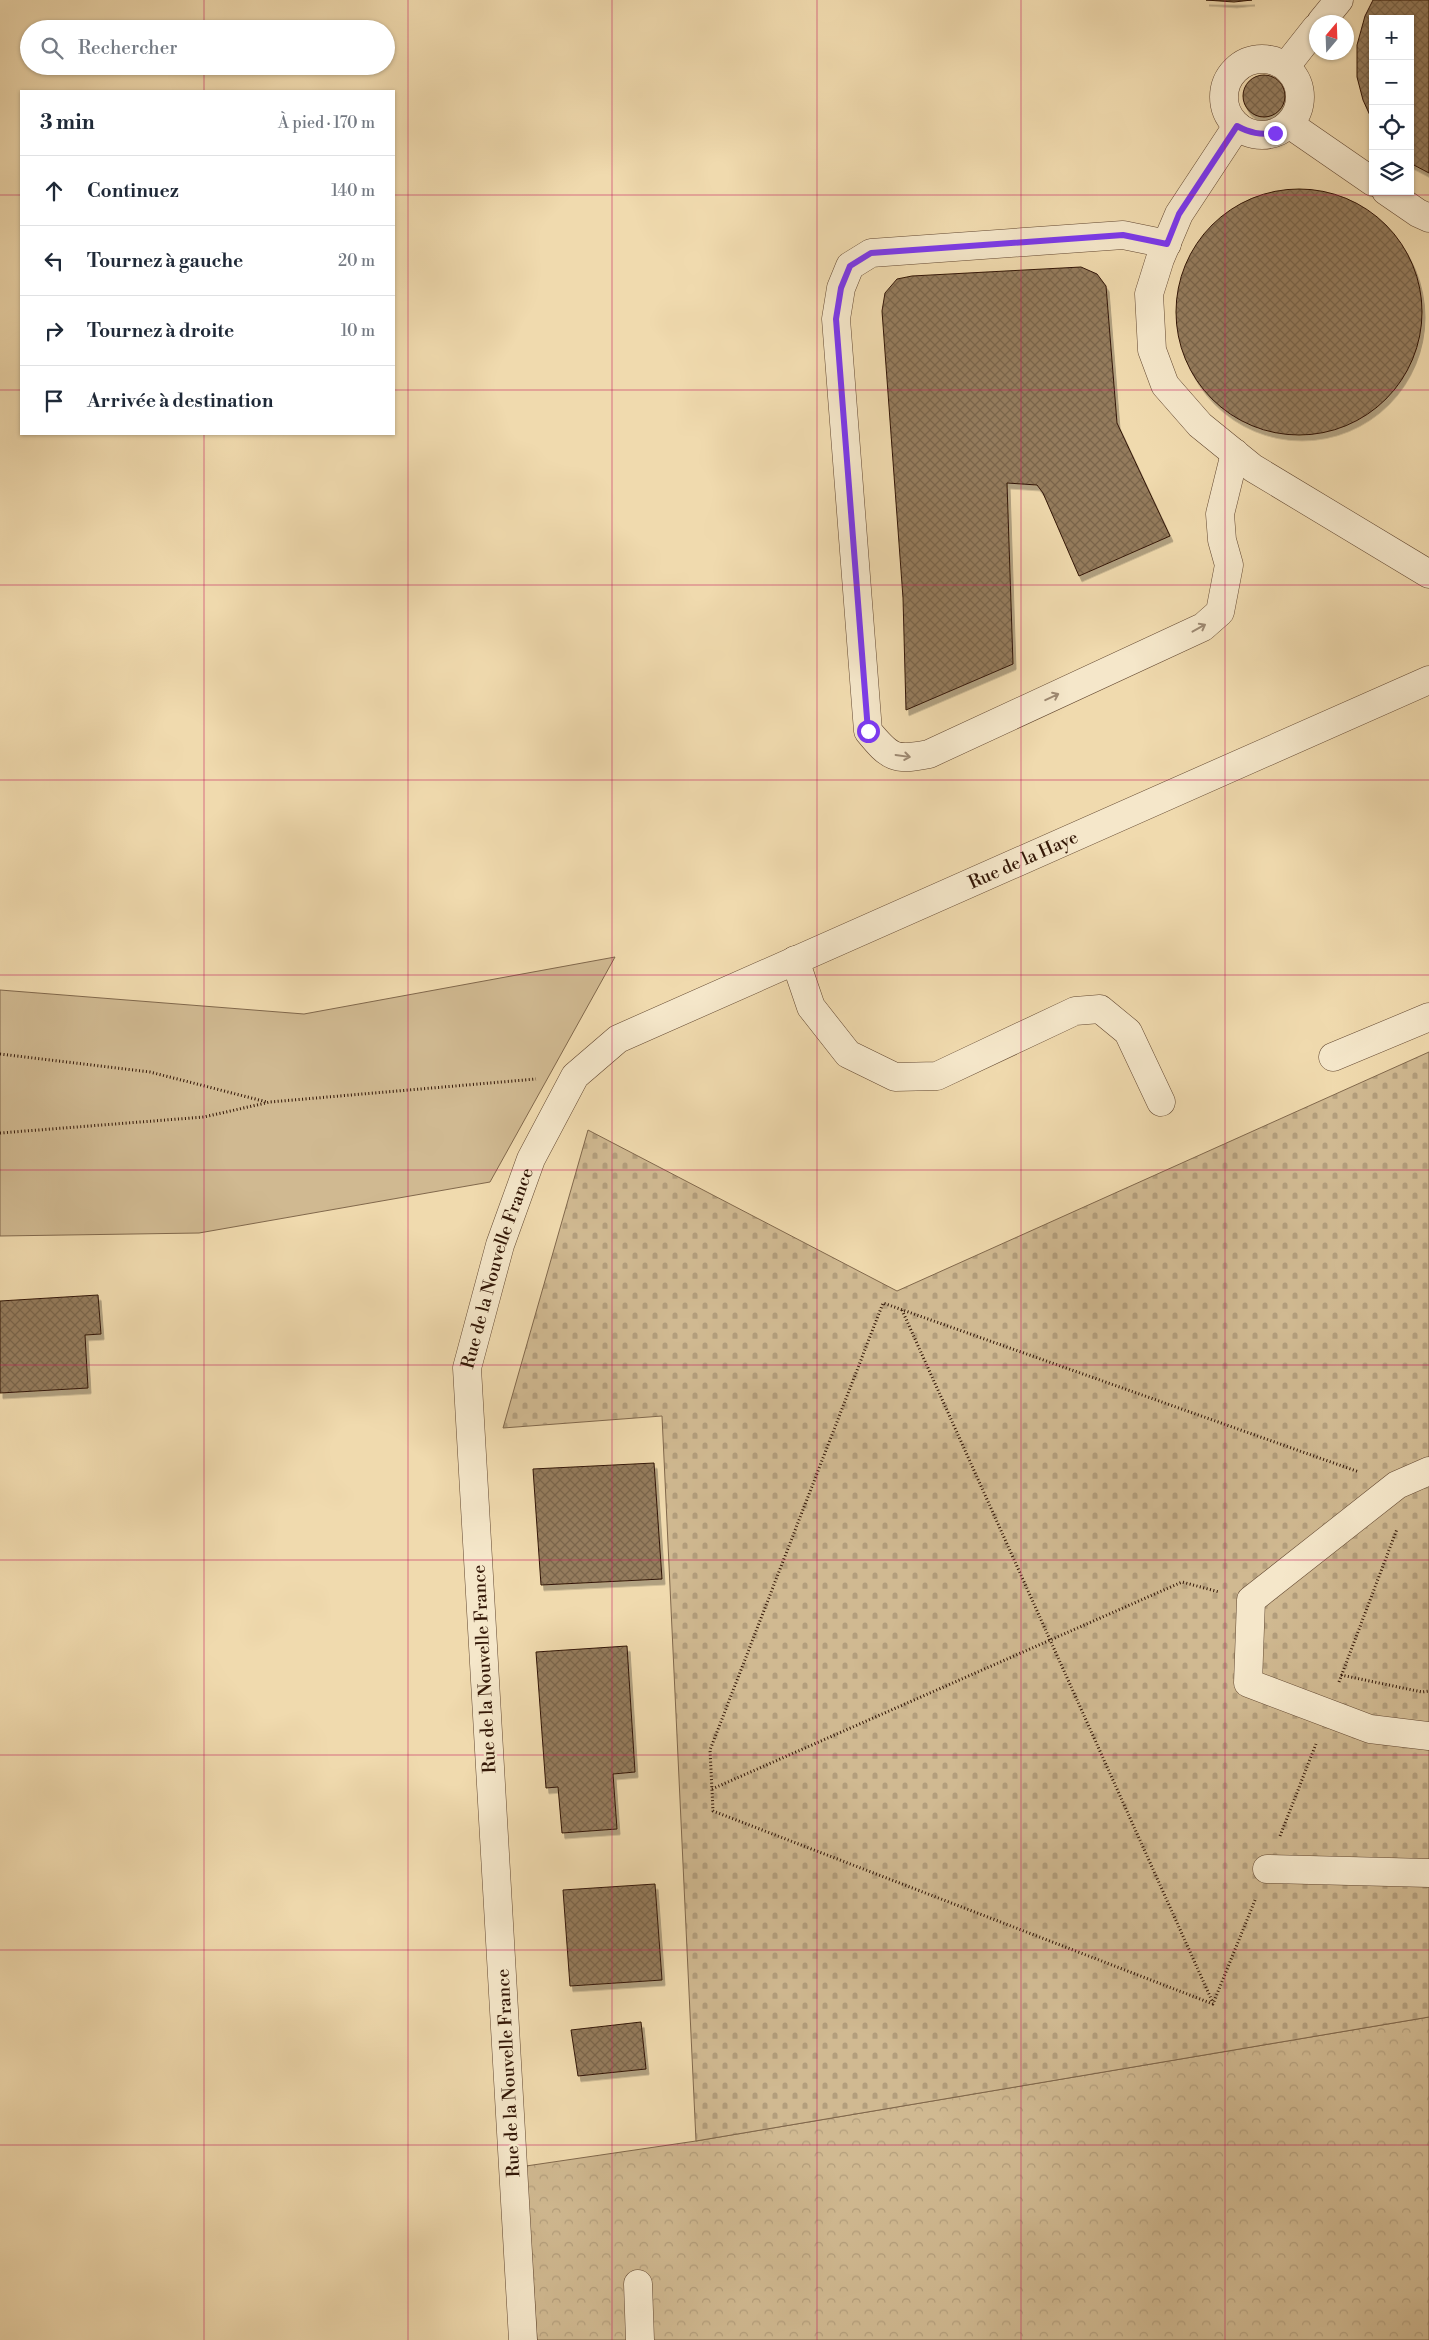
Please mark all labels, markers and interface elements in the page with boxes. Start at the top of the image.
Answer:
north arrow [1309,15,1354,60]
map controls [1369,15,1414,195]
button: + [1369,15,1414,60]
search box [20,20,395,75]
icon: search [38,34,66,62]
text: Rechercher [78,36,177,60]
button: − [1369,60,1414,105]
button: locate [1369,105,1414,150]
text: 3 min [40,110,95,136]
text: À pied · 170 m [278,113,375,133]
route end [1264,122,1287,145]
button: layers [1369,150,1414,195]
icon: ahead [40,177,68,205]
text: Continuez [87,179,179,203]
text: 140 m [331,181,375,201]
icon: left [40,247,68,275]
text: Tournez à gauche [87,249,243,273]
text: 20 m [338,251,375,271]
icon: right [40,317,68,345]
text: Tournez à droite [87,319,234,343]
text: 10 m [341,321,375,341]
icon: arrive [40,387,68,415]
text: Arrivée à destination [87,389,273,413]
one-way arrow [1192,623,1207,633]
one-way arrow [1044,692,1059,701]
route start [857,720,880,743]
one-way arrow [895,752,911,762]
street label: Rue de la Haye [965,826,1082,894]
street label: Rue de la Nouvelle France [456,1165,539,1371]
street label: Rue de la Nouvelle France [468,1564,501,1774]
street label: Rue de la Nouvelle France [492,1968,525,2178]

